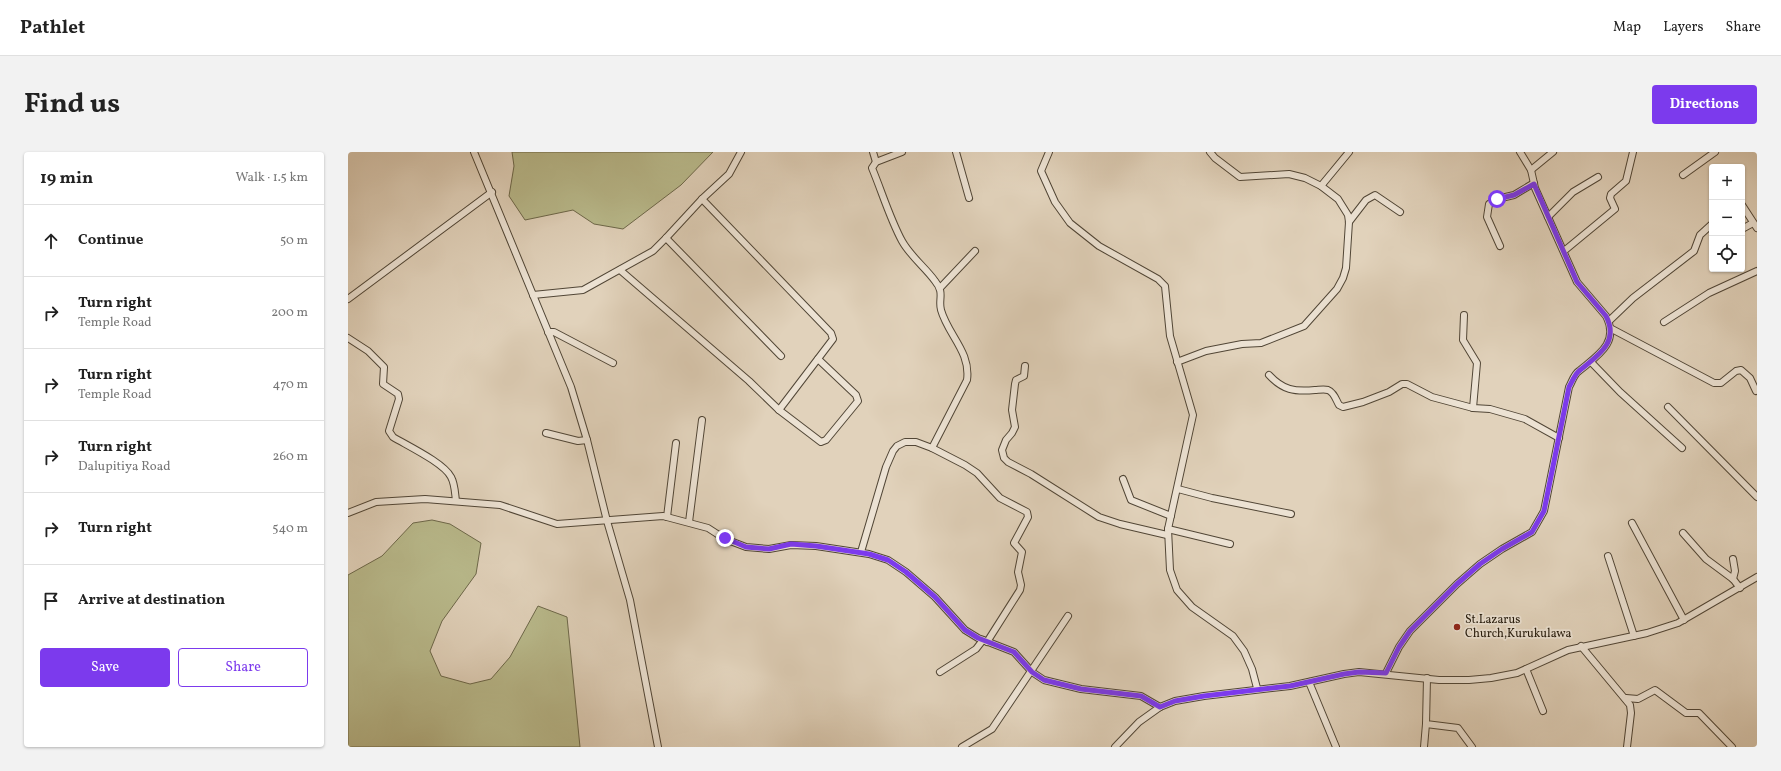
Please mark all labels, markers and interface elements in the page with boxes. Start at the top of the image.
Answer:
text: Pathlet [20,15,85,41]
text: Map [1613,18,1641,37]
text: Layers [1663,18,1703,37]
text: Share [1725,18,1761,37]
text: Find us [24,85,120,124]
button: Directions [1652,85,1757,124]
map controls [1709,164,1745,272]
button: + [1709,164,1745,200]
text: 19 min [40,167,93,190]
text: Walk · 1.5 km [235,169,308,187]
route start [1488,190,1506,208]
button: − [1709,200,1745,236]
icon: ahead [40,230,62,252]
text: Continue [78,230,143,251]
text: 50 m [280,232,308,250]
button: locate [1709,236,1745,272]
text: Turn right [78,293,152,314]
icon: right [40,302,62,324]
text: 200 m [271,304,308,322]
text: Temple Road [78,314,152,332]
text: Turn right [78,365,152,386]
icon: right [40,374,62,396]
text: 470 m [273,376,308,394]
text: Temple Road [78,386,152,404]
text: Turn right [78,437,152,458]
icon: right [40,446,62,468]
text: 260 m [273,448,308,466]
text: Dalupitiya Road [78,458,170,476]
icon: right [40,518,62,540]
text: Turn right [78,518,152,539]
text: 540 m [272,520,308,538]
route end [716,529,734,547]
icon: arrive [40,590,62,612]
text: Arrive at destination [78,590,225,611]
place label: St.Lazarus Church,Kurukulawa [1465,612,1572,642]
marker: St.Lazarus Church,Kurukulawa [1452,622,1462,632]
button: Save [40,648,170,687]
button: Share [178,648,308,687]

